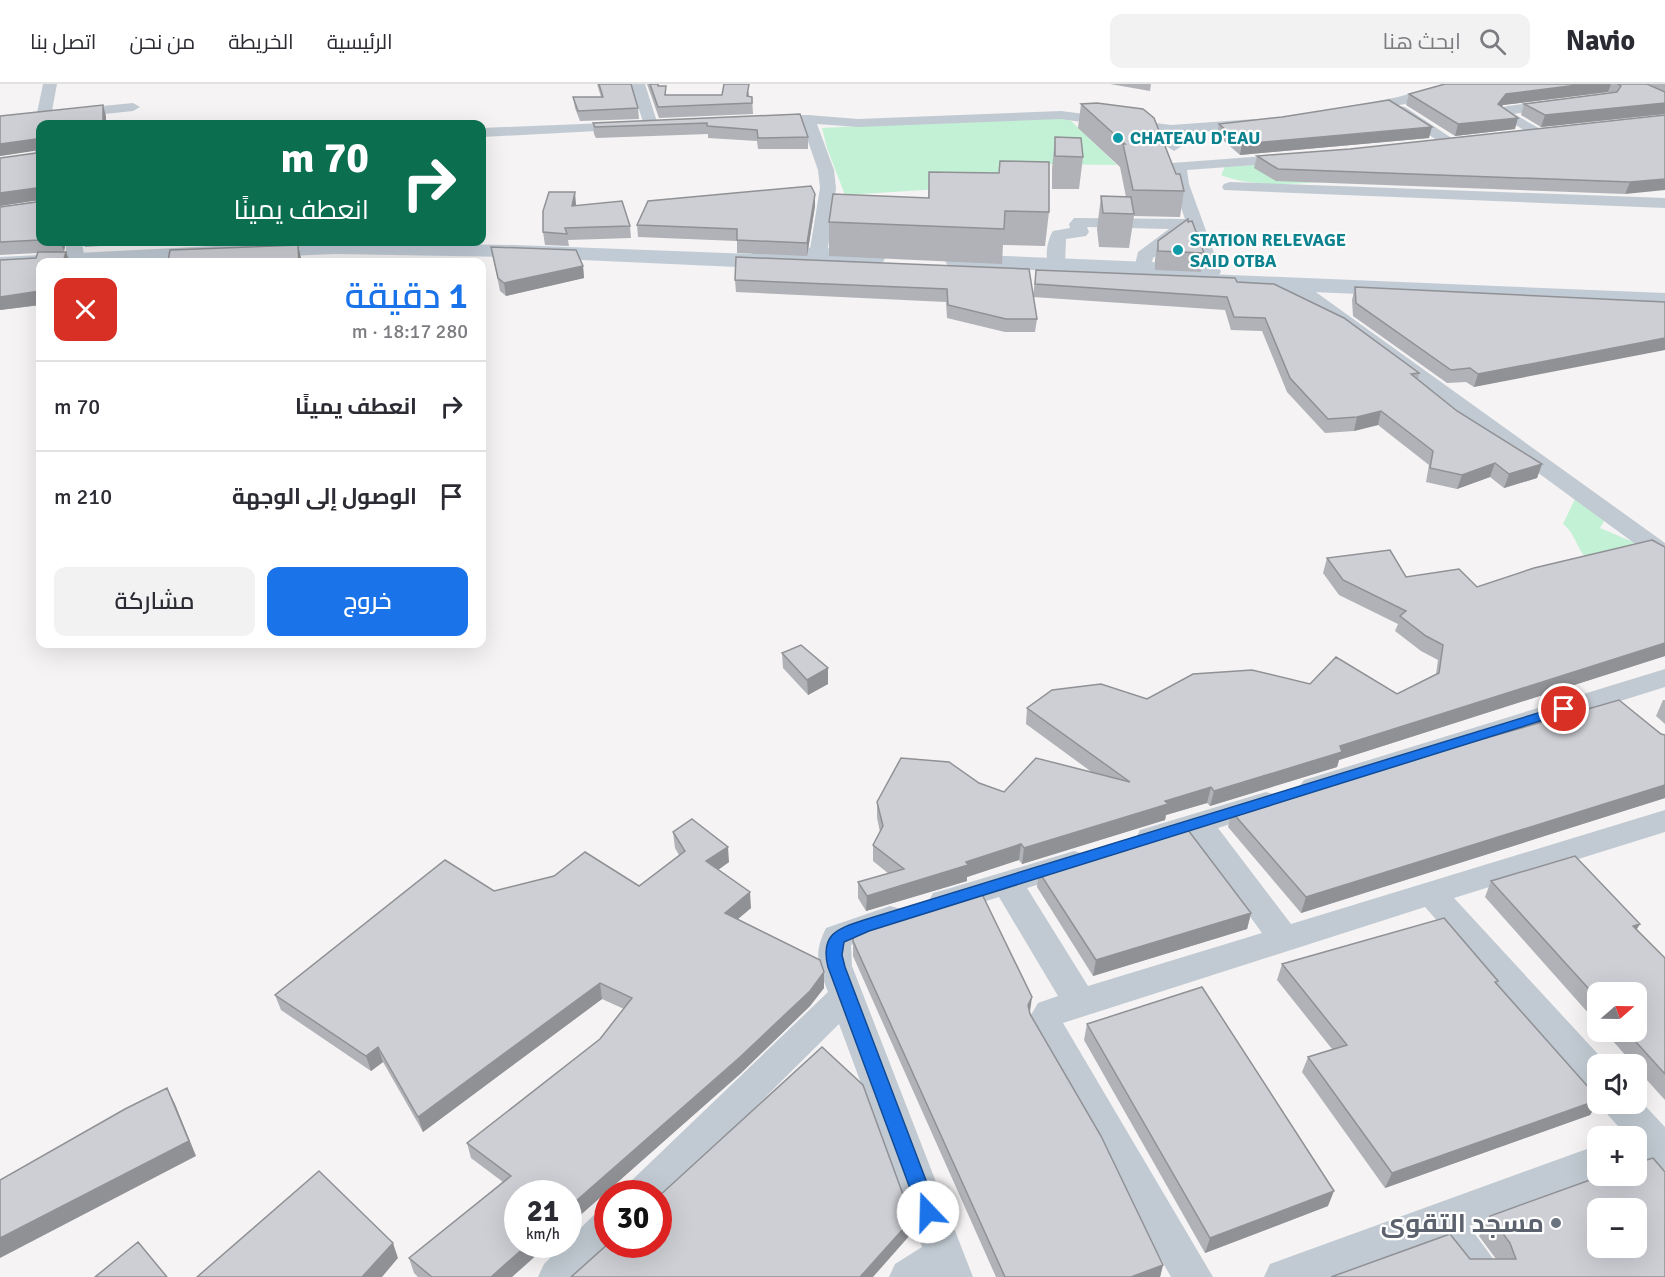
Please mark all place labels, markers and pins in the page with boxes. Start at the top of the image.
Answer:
place label: CHATEAU D'EAU [1130,127,1260,149]
marker: CHATEAU D'EAU [1111,131,1125,145]
place label: STATION RELEVAGE SAID OTBA [1190,229,1346,272]
marker: STATION RELEVAGE SAID OTBA [1171,243,1185,257]
pin [1538,683,1589,734]
place label: مسجد التقوى [1381,1208,1544,1240]
marker: مسجد التقوى [1549,1216,1563,1230]

